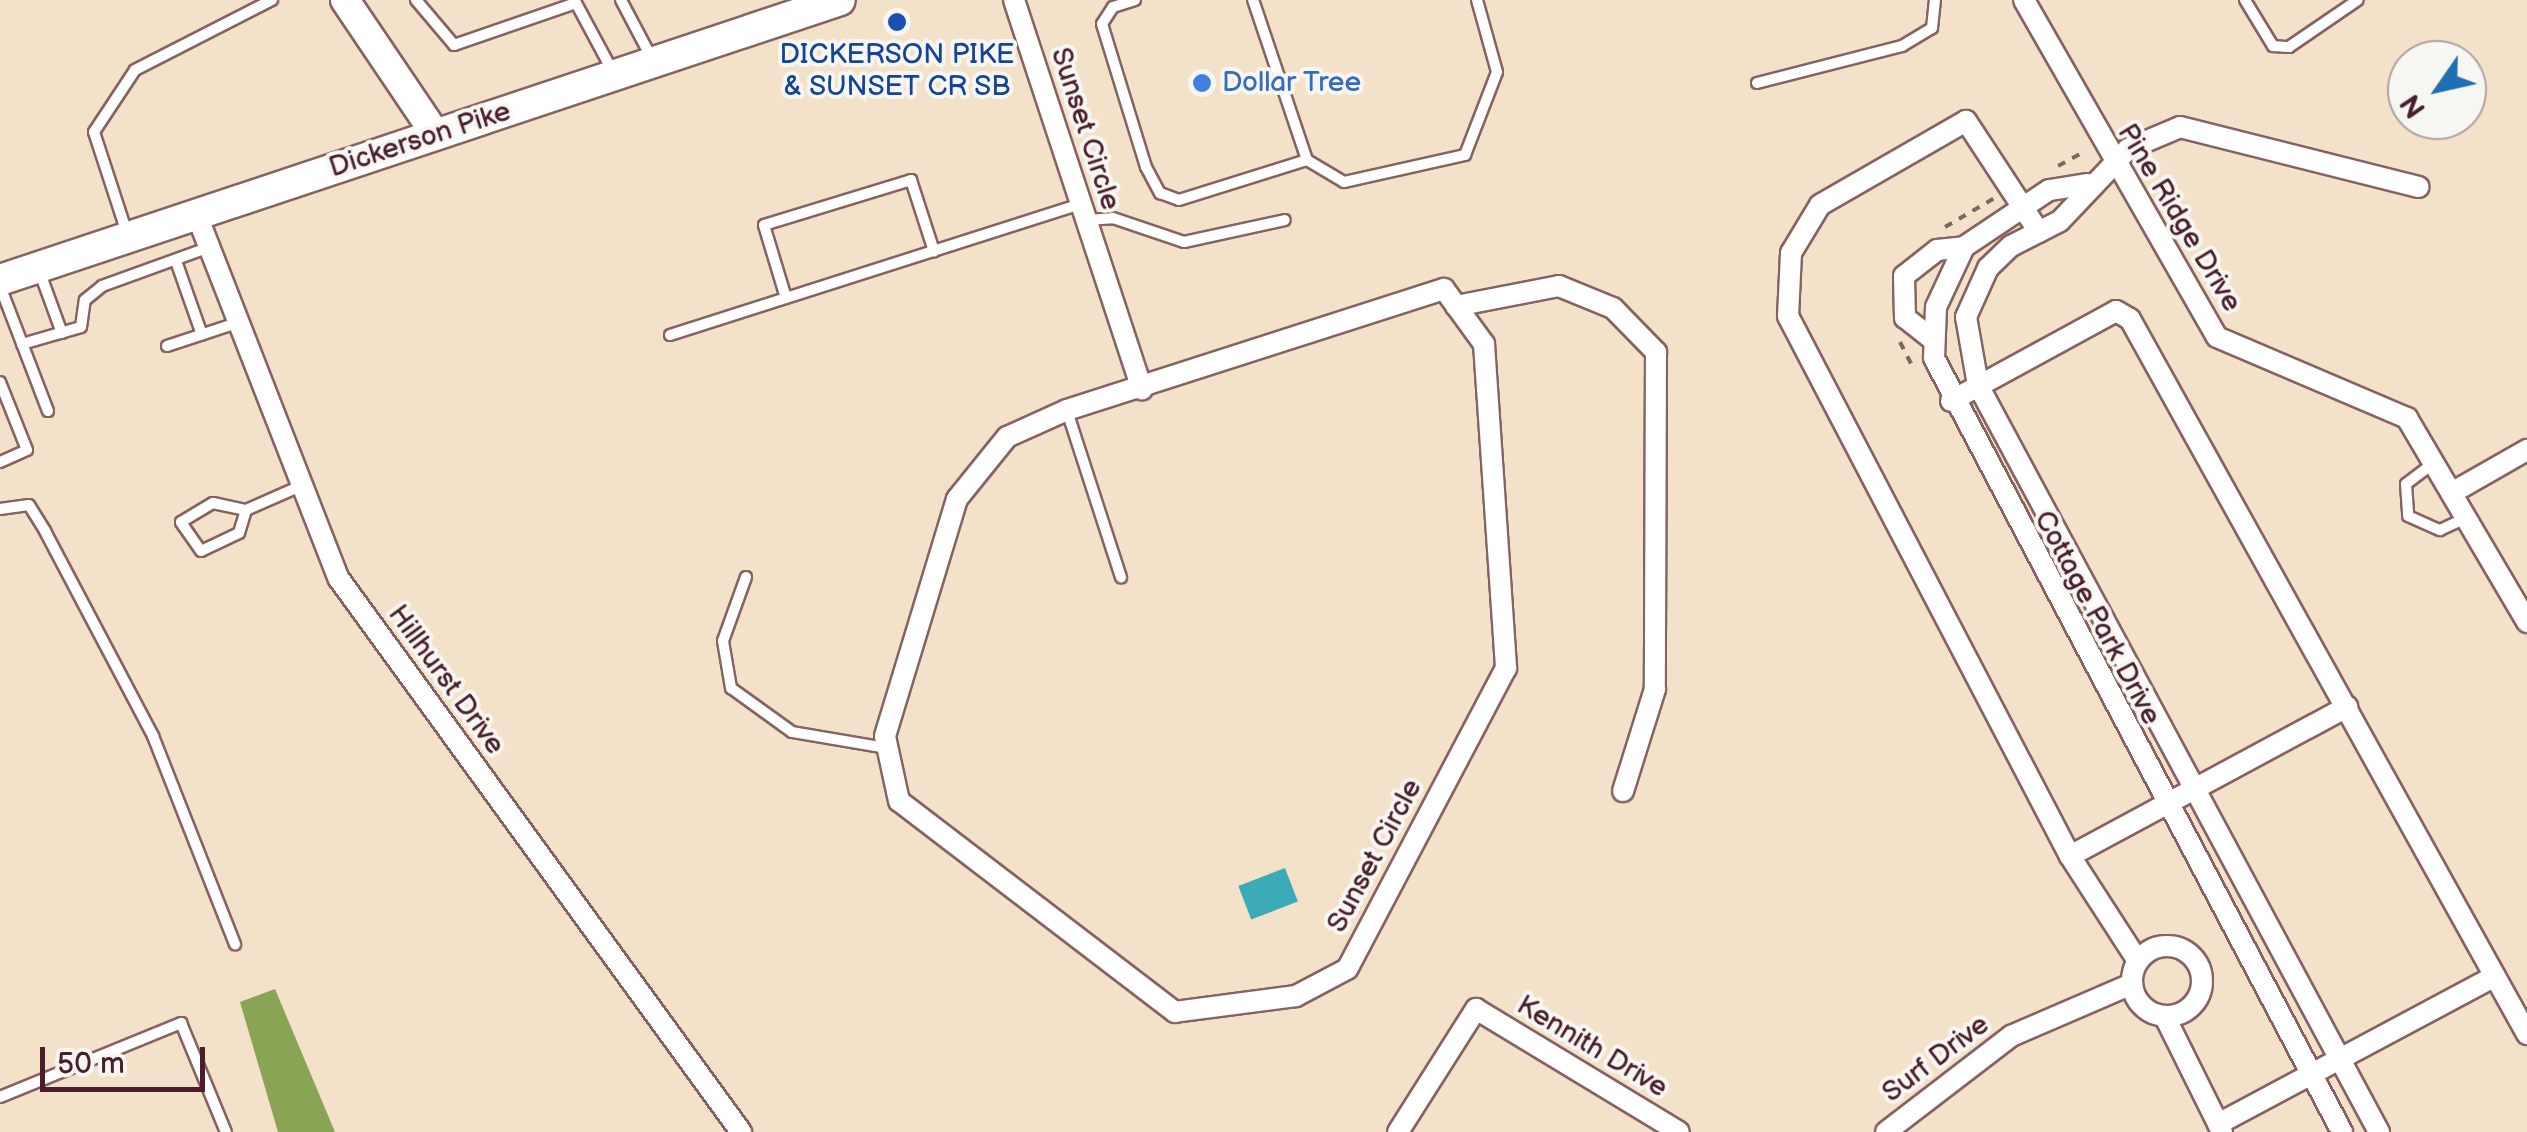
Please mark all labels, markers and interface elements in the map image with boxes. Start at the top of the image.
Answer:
marker: DICKERSON PIKE & SUNSET CR SB [886,11,908,33]
place label: DICKERSON PIKE & SUNSET CR SB [779,38,1015,104]
north arrow [2387,40,2487,140]
street label: Sunset Circle [1043,44,1127,214]
place label: Dollar Tree [1222,66,1362,100]
marker: Dollar Tree [1191,72,1213,94]
text: N [2394,88,2433,124]
street label: Dickerson Pike [325,95,515,185]
street label: Pine Ridge Drive [2110,118,2248,318]
street label: Cottage Park Drive [2026,505,2168,731]
street label: Hillhurst Drive [381,599,511,761]
street label: Sunset Circle [1321,774,1429,938]
street label: Kennith Drive [1511,989,1673,1105]
street label: Surf Drive [1876,1008,1996,1110]
scale bar [45,1027,210,1089]
text: 50 m [57,1046,125,1082]

